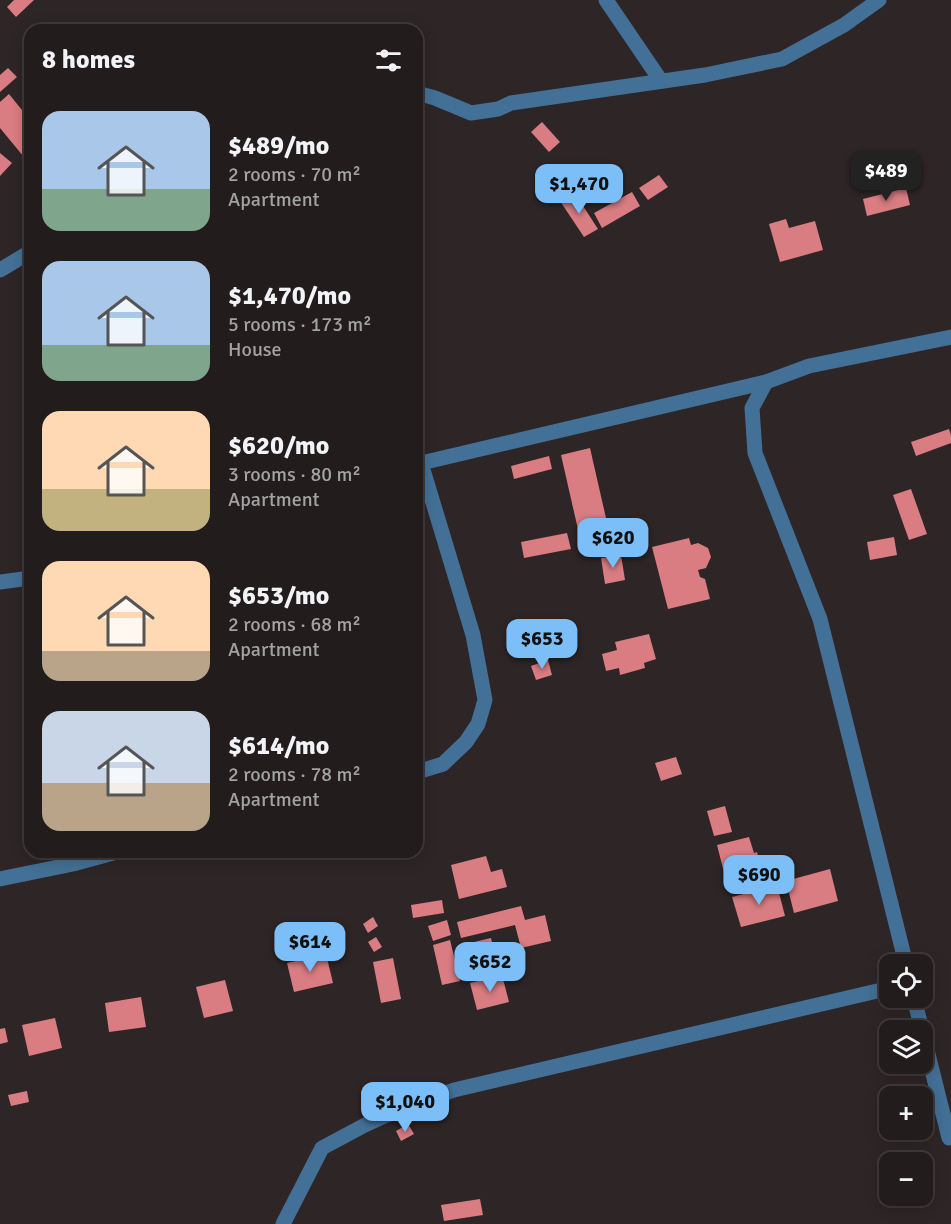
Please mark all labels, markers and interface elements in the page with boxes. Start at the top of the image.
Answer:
text: 8 homes [42,44,135,76]
icon: filters [372,44,405,77]
text: $489/mo [228,130,329,162]
icon: home [90,135,162,207]
pin: $489 [850,151,922,202]
text: $489 [864,158,908,183]
text: 2 rooms · 70 m² [228,162,361,187]
pin: $1,470 [530,164,628,215]
text: $1,470 [549,171,609,196]
text: Apartment [228,187,320,212]
text: $1,470/mo [228,280,351,312]
icon: home [90,285,162,357]
text: 5 rooms · 173 m² [228,312,372,337]
text: House [228,337,282,362]
text: $620/mo [228,430,329,462]
icon: home [90,435,162,507]
text: 3 rooms · 80 m² [228,462,361,487]
text: Apartment [228,487,320,512]
pin: $620 [577,518,649,569]
text: $620 [591,525,635,550]
text: $653/mo [228,580,329,612]
icon: home [90,585,162,657]
text: 2 rooms · 68 m² [228,612,361,637]
pin: $653 [506,619,578,670]
text: $653 [520,626,564,651]
text: Apartment [228,637,320,662]
text: $614/mo [228,730,329,762]
icon: home [90,735,162,807]
text: 2 rooms · 78 m² [228,762,361,787]
text: Apartment [228,787,320,812]
pin: $690 [723,855,795,906]
text: $690 [737,862,781,887]
pin: $614 [274,922,346,973]
text: $614 [288,929,332,954]
pin: $652 [454,942,526,993]
text: $652 [468,949,512,974]
map controls [879,954,933,1206]
button: locate [879,954,933,1008]
button: layers [879,1020,933,1074]
pin: $1,040 [356,1082,454,1133]
button: + [879,1086,933,1140]
text: $1,040 [375,1089,435,1114]
button: − [879,1152,933,1206]

